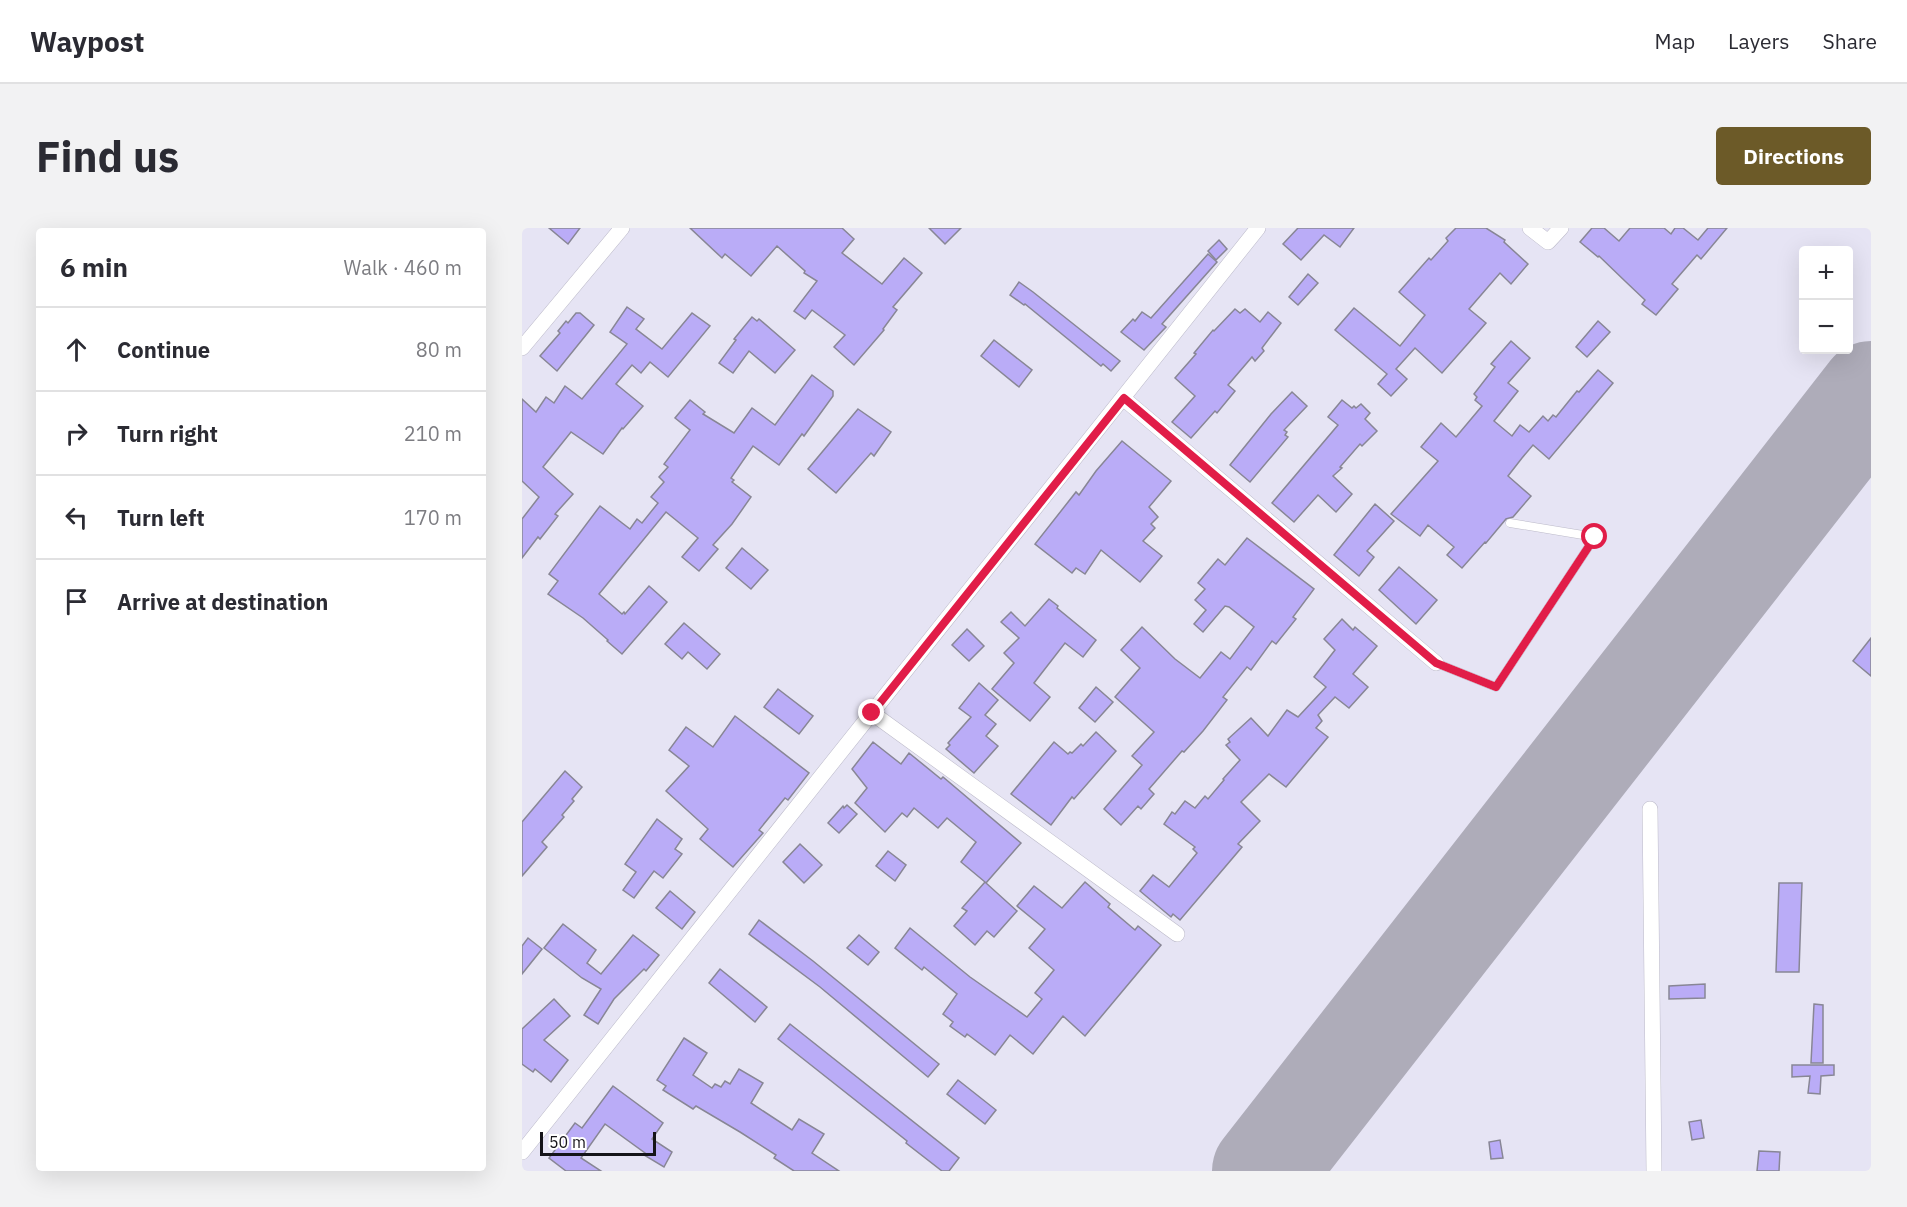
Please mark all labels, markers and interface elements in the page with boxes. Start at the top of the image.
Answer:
text: Waypost [30,23,144,60]
text: Map [1655,27,1695,55]
text: Layers [1728,27,1790,55]
text: Share [1823,27,1877,55]
button: Directions [1716,127,1871,185]
text: Find us [36,129,179,184]
map controls [1799,246,1853,354]
button: + [1799,246,1853,300]
text: 6 min [60,250,128,284]
text: Walk · 460 m [344,254,462,281]
button: − [1799,300,1853,354]
icon: ahead [60,333,93,366]
text: Continue [117,335,210,364]
text: 80 m [416,336,462,363]
icon: right [60,417,93,450]
text: Turn right [117,419,218,448]
text: 210 m [404,420,462,447]
icon: left [60,501,93,534]
text: Turn left [117,503,205,532]
text: 170 m [404,504,462,531]
route start [1581,523,1607,549]
icon: arrive [60,585,93,618]
text: Arrive at destination [117,587,328,616]
route end [858,699,884,725]
scale bar [540,1129,656,1156]
text: 50 m [549,1132,586,1152]

